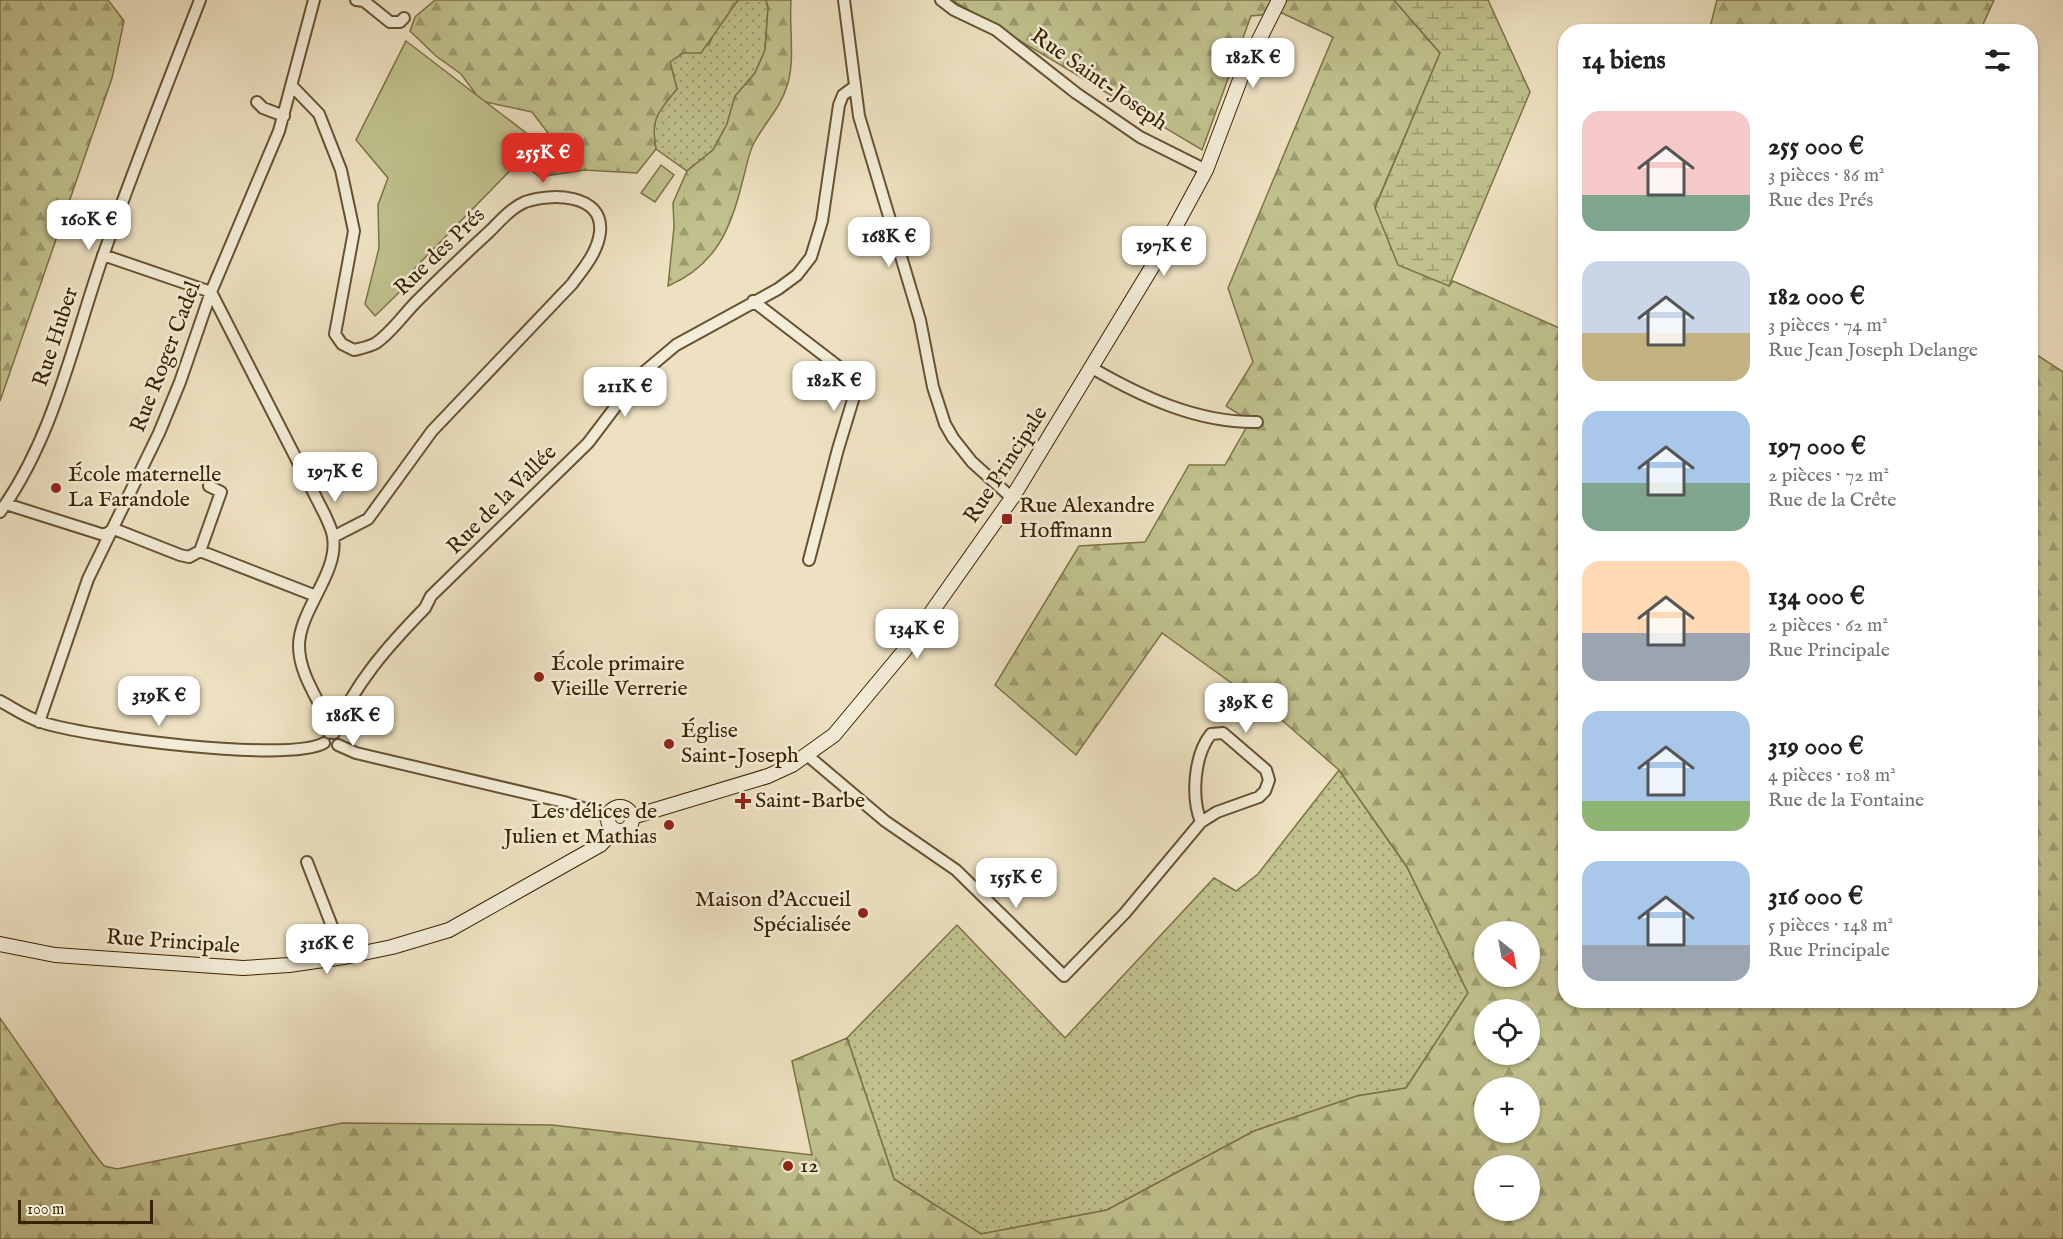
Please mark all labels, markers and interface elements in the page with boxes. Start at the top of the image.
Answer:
street label: Rue Saint-Joseph [1025,22,1173,138]
pin: 182K € [1204,38,1302,89]
text: 14 biens [1582,44,1666,77]
icon: filters [1981,44,2014,77]
text: 182K € [1225,45,1281,70]
text: 255 000 € [1768,130,1864,163]
pin: 255K € [494,133,592,184]
icon: home [1630,135,1702,207]
text: 255K € [516,140,570,165]
text: 3 pièces · 86 m² [1768,163,1885,188]
text: Rue des Prés [1768,188,1873,213]
pin: 160K € [40,200,138,251]
street label: Rue des Prés [389,202,491,302]
text: 160K € [61,207,117,232]
pin: 168K € [840,217,938,268]
text: 168K € [862,224,916,249]
pin: 197K € [1115,226,1213,277]
text: 197K € [1136,233,1192,258]
street label: Rue Roger Cadel [124,278,208,436]
text: 182 000 € [1768,280,1865,313]
street label: Rue Huber [27,284,85,390]
icon: home [1630,285,1702,357]
text: 3 pièces · 74 m² [1768,313,1887,338]
text: Rue Jean Joseph Delange [1768,338,1978,363]
pin: 182K € [785,361,883,412]
pin: 211K € [576,367,674,418]
text: 182K € [806,368,862,393]
text: 211K € [598,374,652,399]
street label: Rue Principale [958,401,1054,529]
text: 197 000 € [1768,430,1866,463]
icon: home [1630,435,1702,507]
street label: Rue de la Vallée [441,439,563,561]
pin: 197K € [286,452,384,503]
text: 197K € [307,459,363,484]
place label: École maternelle La Farandole [68,461,221,514]
text: 2 pièces · 72 m² [1768,463,1889,488]
marker: École maternelle La Farandole [49,481,63,495]
text: Rue de la Crête [1768,488,1897,513]
place label: Rue Alexandre Hoffmann [1019,492,1155,545]
marker: Rue Alexandre Hoffmann [1000,512,1014,526]
text: 134 000 € [1768,580,1865,613]
icon: home [1630,585,1702,657]
pin: 134K € [868,609,966,660]
text: 2 pièces · 62 m² [1768,613,1888,638]
text: 134K € [889,616,945,641]
text: Rue Principale [1768,638,1890,663]
place label: École primaire Vieille Verrerie [550,650,688,703]
marker: École primaire Vieille Verrerie [532,670,546,684]
pin: 319K € [110,676,208,727]
text: 319K € [132,683,186,708]
pin: 389K € [1197,683,1295,734]
text: 389K € [1219,690,1273,715]
pin: 186K € [304,696,402,747]
text: 186K € [326,703,380,728]
place label: Église Saint-Joseph [681,717,799,770]
text: 319 000 € [1768,730,1864,763]
icon: home [1630,735,1702,807]
marker: Église Saint-Joseph [662,737,676,751]
text: 4 pièces · 108 m² [1768,763,1896,788]
place label: Saint-Barbe [755,787,865,815]
text: Rue de la Fontaine [1768,788,1924,813]
marker: Saint-Barbe [736,794,750,808]
place label: Les délices de Julien et Mathias [501,798,657,851]
marker: Les délices de Julien et Mathias [662,818,676,832]
pin: 155K € [967,858,1065,909]
text: 155K € [990,865,1042,890]
text: 316 000 € [1768,880,1863,913]
icon: home [1630,885,1702,957]
place label: Maison d'Accueil Spécialisée [695,886,851,939]
marker: Maison d'Accueil Spécialisée [856,906,870,920]
text: 5 pièces · 148 m² [1768,913,1893,938]
north arrow [1474,921,1540,987]
map controls [1474,921,1540,1221]
street label: Rue Principale [105,923,241,961]
pin: 316K € [278,924,376,975]
text: 316K € [300,931,354,956]
text: Rue Principale [1768,938,1890,963]
button: locate [1474,999,1540,1065]
button: + [1474,1077,1540,1143]
place label: 12 [800,1152,819,1180]
button: − [1474,1155,1540,1221]
marker: 12 [781,1159,795,1173]
scale bar [18,1197,153,1224]
text: 100 m [27,1200,64,1220]

